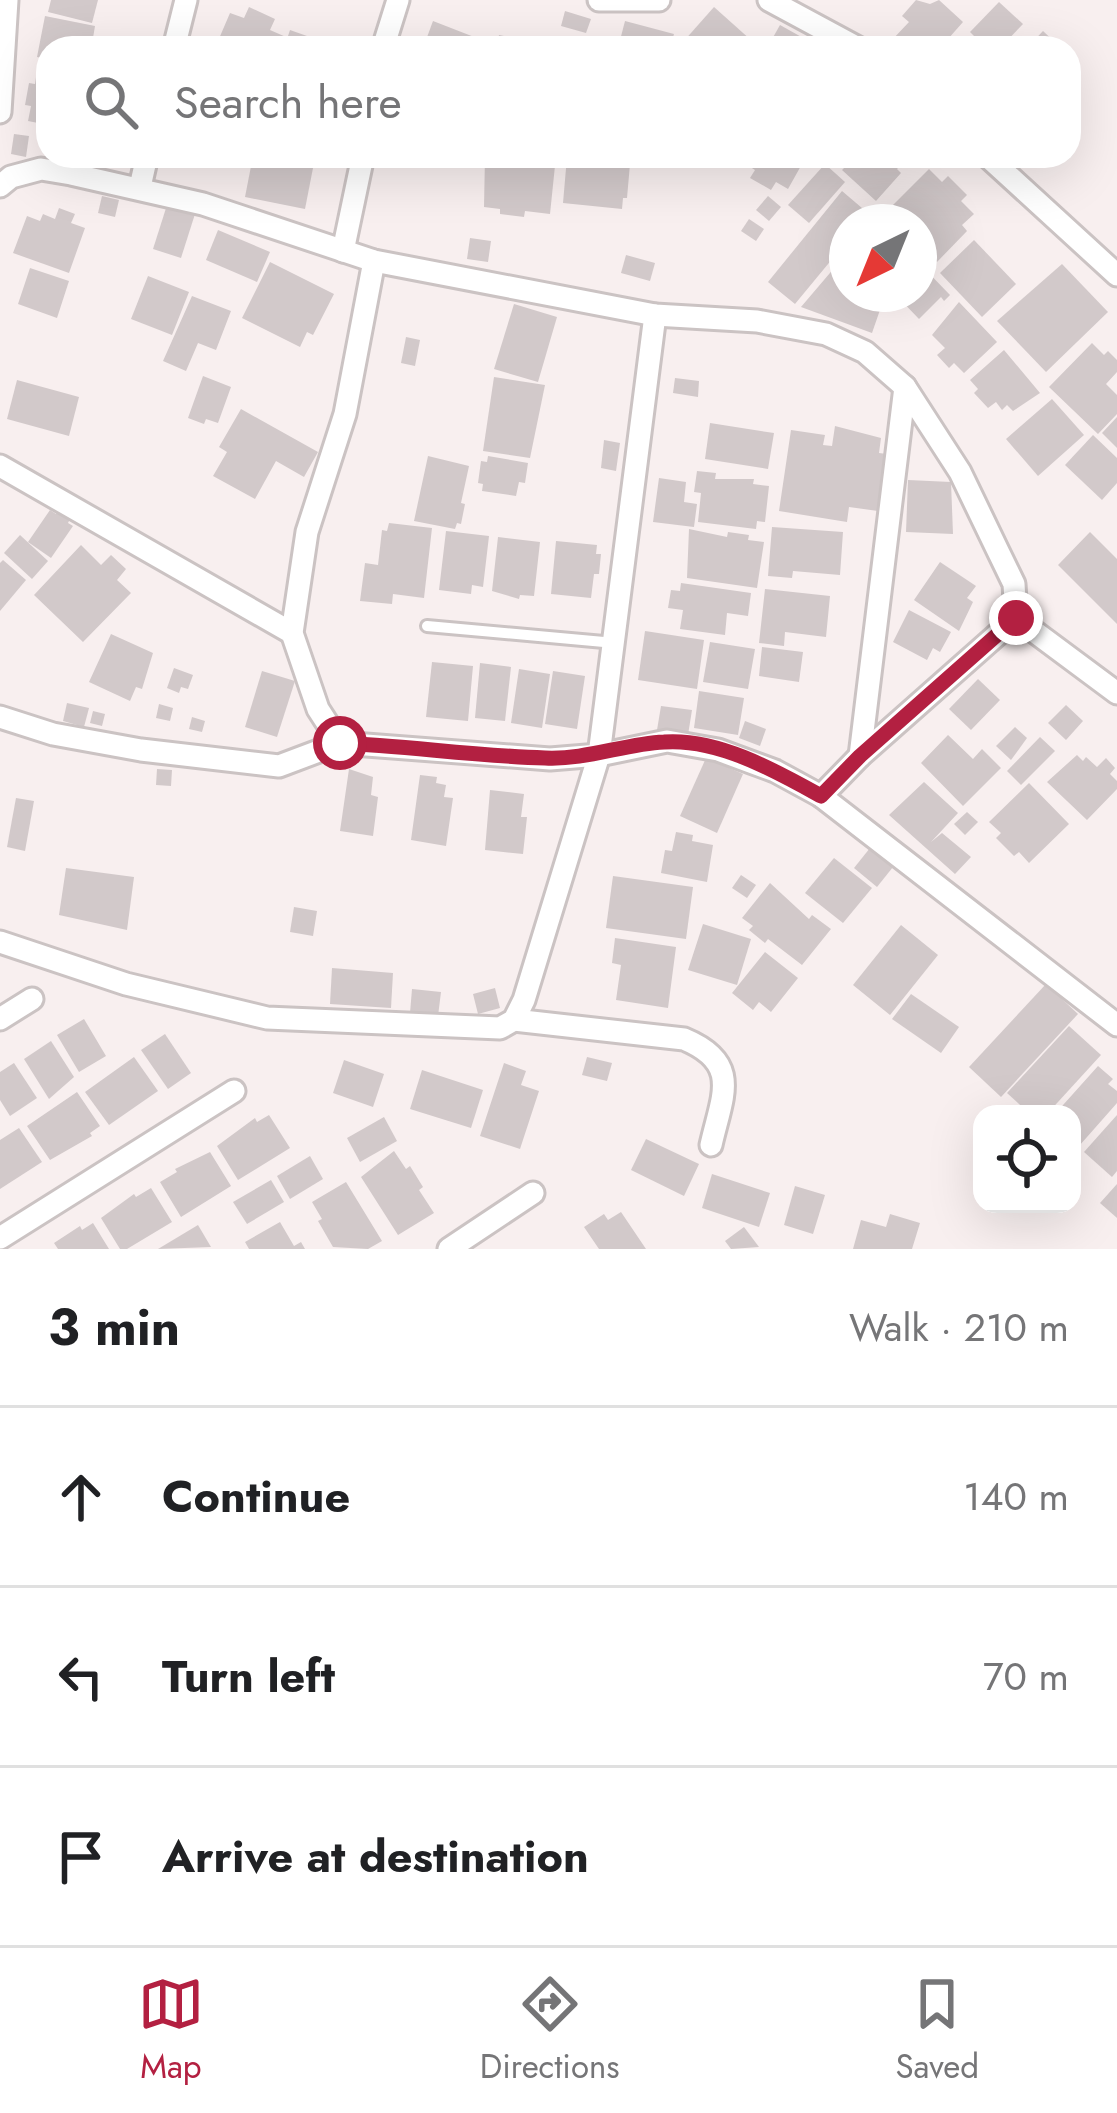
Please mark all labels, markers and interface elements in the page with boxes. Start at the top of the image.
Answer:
search box [36,36,1081,168]
icon: search [78,69,144,135]
text: Search here [174,70,402,135]
north arrow [829,204,937,312]
route end [989,591,1043,645]
route start [313,716,367,770]
map controls [973,1105,1081,1213]
button: locate [973,1105,1081,1213]
text: 3 min [48,1290,180,1364]
text: Walk · 210 m [849,1299,1069,1356]
icon: ahead [48,1464,114,1530]
text: Continue [162,1464,350,1529]
text: 140 m [963,1468,1069,1525]
icon: left [48,1644,114,1710]
text: Turn left [162,1644,335,1709]
text: 70 m [983,1648,1069,1705]
icon: arrive [48,1824,114,1890]
text: Arrive at destination [162,1824,589,1889]
tab: Map [138,1971,204,2090]
tab: Directions [480,1971,620,2090]
tab: Saved [895,1971,979,2090]

